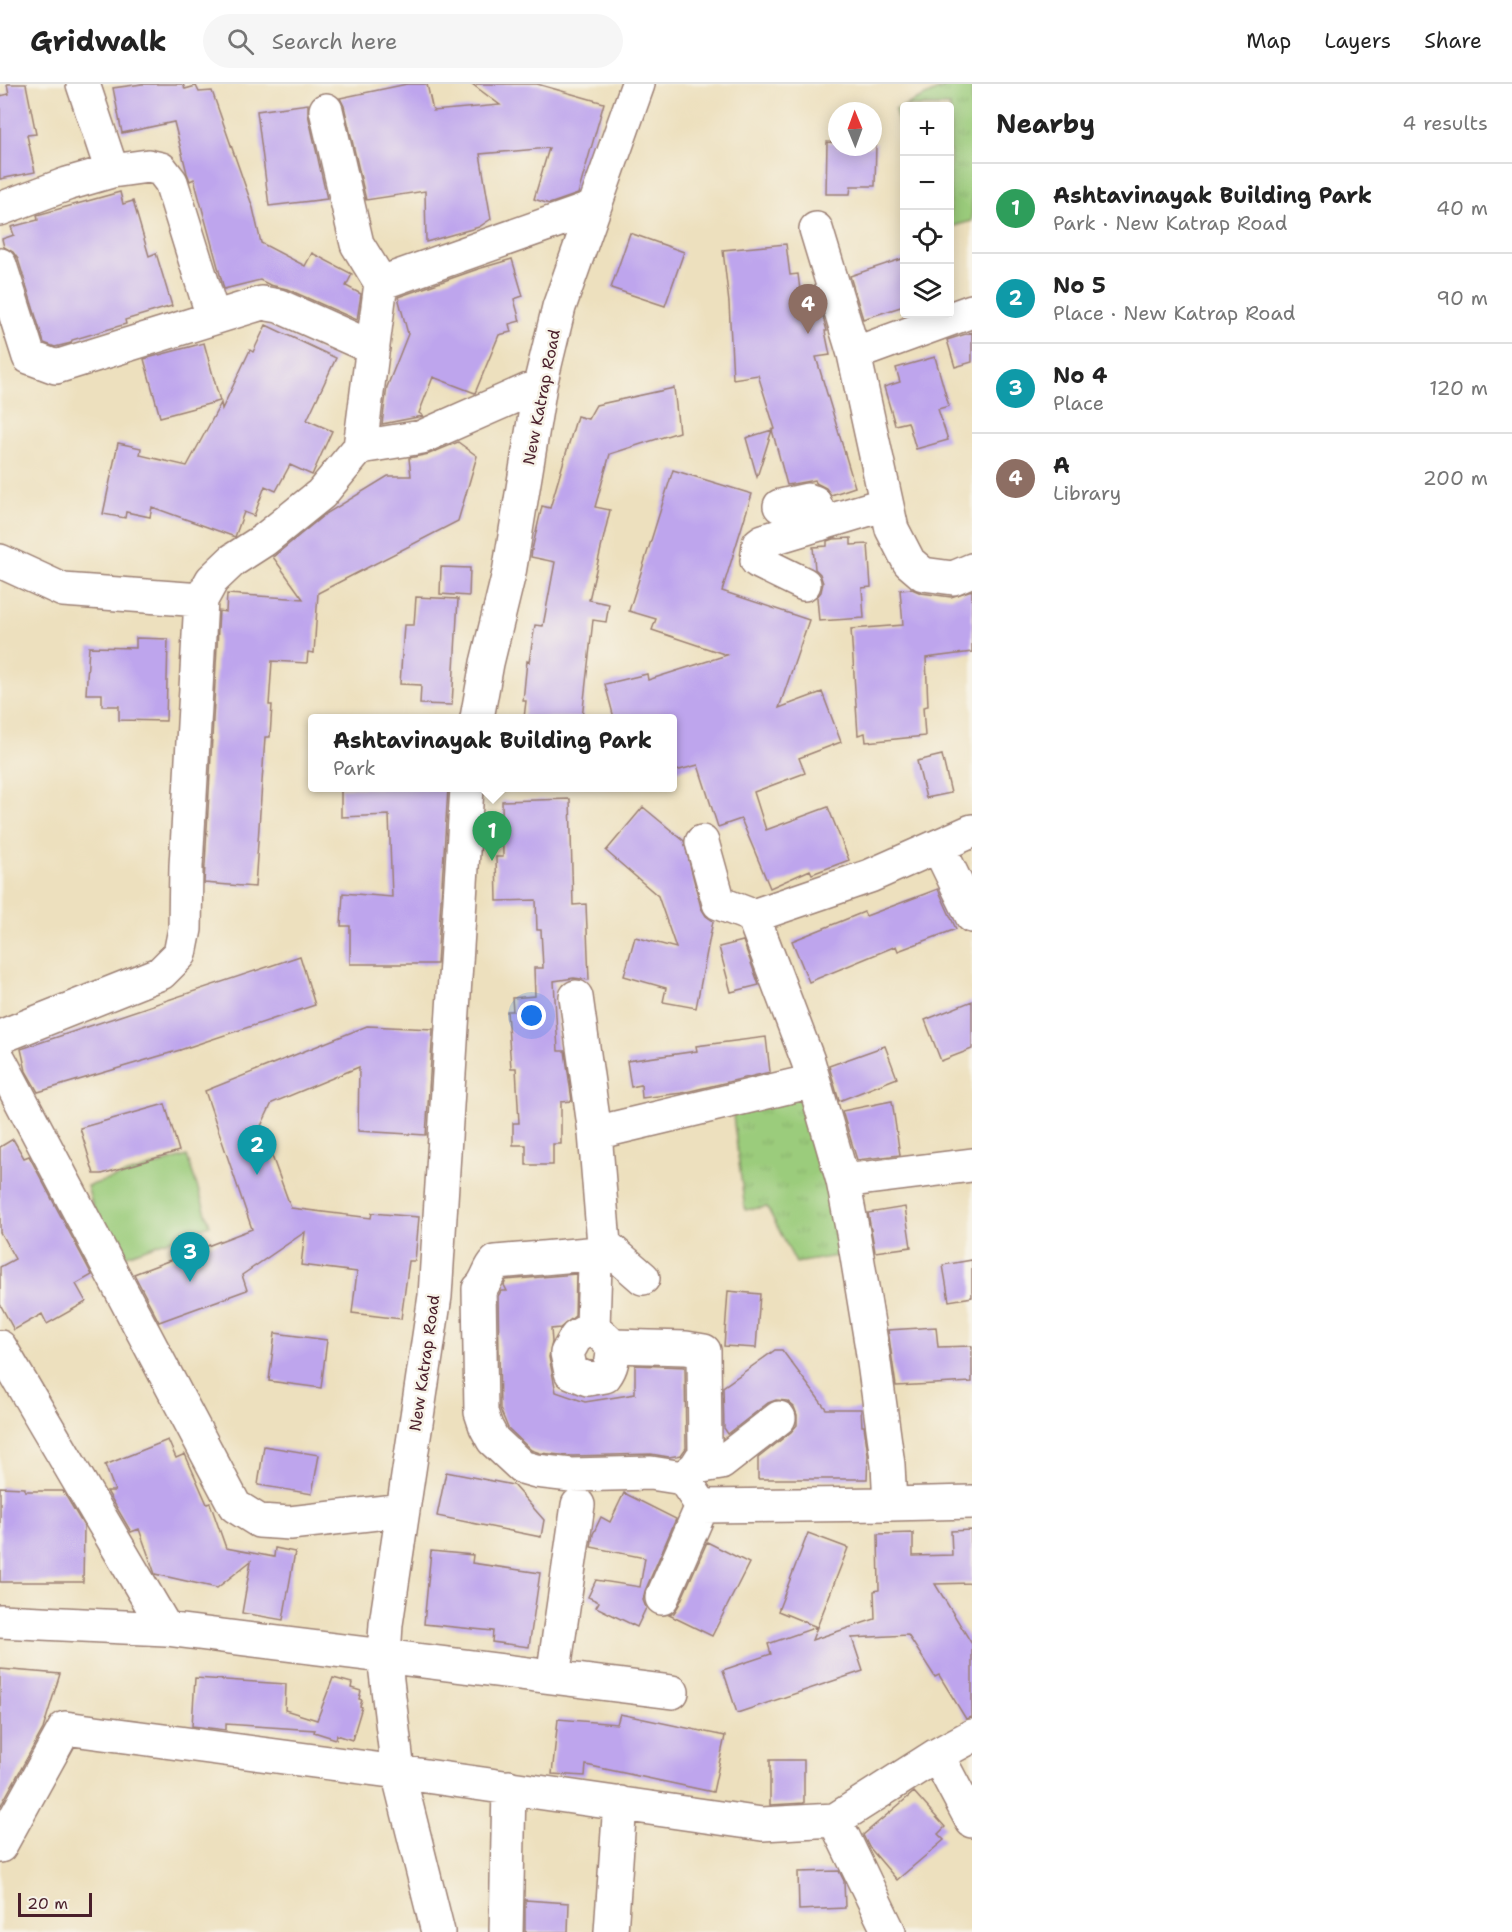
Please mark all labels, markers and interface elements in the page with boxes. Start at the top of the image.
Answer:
search box [203,14,623,68]
text: Gridwalk [30,22,167,60]
icon: search [224,25,257,58]
text: Search here [272,27,398,56]
text: Map [1246,27,1291,55]
text: Layers [1324,27,1391,55]
text: Share [1424,27,1482,55]
north arrow [828,102,882,156]
map controls [900,102,954,318]
button: + [900,102,954,156]
text: Nearby [996,106,1095,141]
text: 4 results [1402,110,1488,136]
button: − [900,156,954,210]
text: Ashtavinayak Building Park [1053,181,1372,210]
text: 1 [1011,195,1020,221]
text: 40 m [1436,195,1488,221]
button: locate [900,210,954,264]
text: Park · New Katrap Road [1053,210,1287,236]
button: layers [900,264,954,318]
text: No 5 [1053,271,1106,300]
pin: 4 [788,284,828,334]
text: 2 [1009,285,1023,311]
text: 90 m [1436,285,1488,311]
text: Place · New Katrap Road [1053,300,1295,326]
street label: New Katrap Road [518,328,565,467]
text: No 4 [1053,361,1107,390]
text: 3 [1009,375,1023,401]
text: 120 m [1429,375,1488,401]
text: Place [1053,390,1104,416]
text: A [1053,451,1070,480]
text: 4 [1009,465,1023,491]
text: 200 m [1423,465,1488,491]
text: Library [1053,480,1121,506]
popup [308,714,677,792]
text: Ashtavinayak Building Park [333,726,652,755]
text: Park [333,755,376,781]
pin: 1 [472,812,512,861]
your location [517,1001,546,1030]
pin: 2 [238,1126,276,1175]
pin: 3 [170,1232,210,1282]
street label: New Katrap Road [405,1293,444,1433]
scale bar [18,1890,92,1918]
text: 20 m [27,1893,68,1914]

